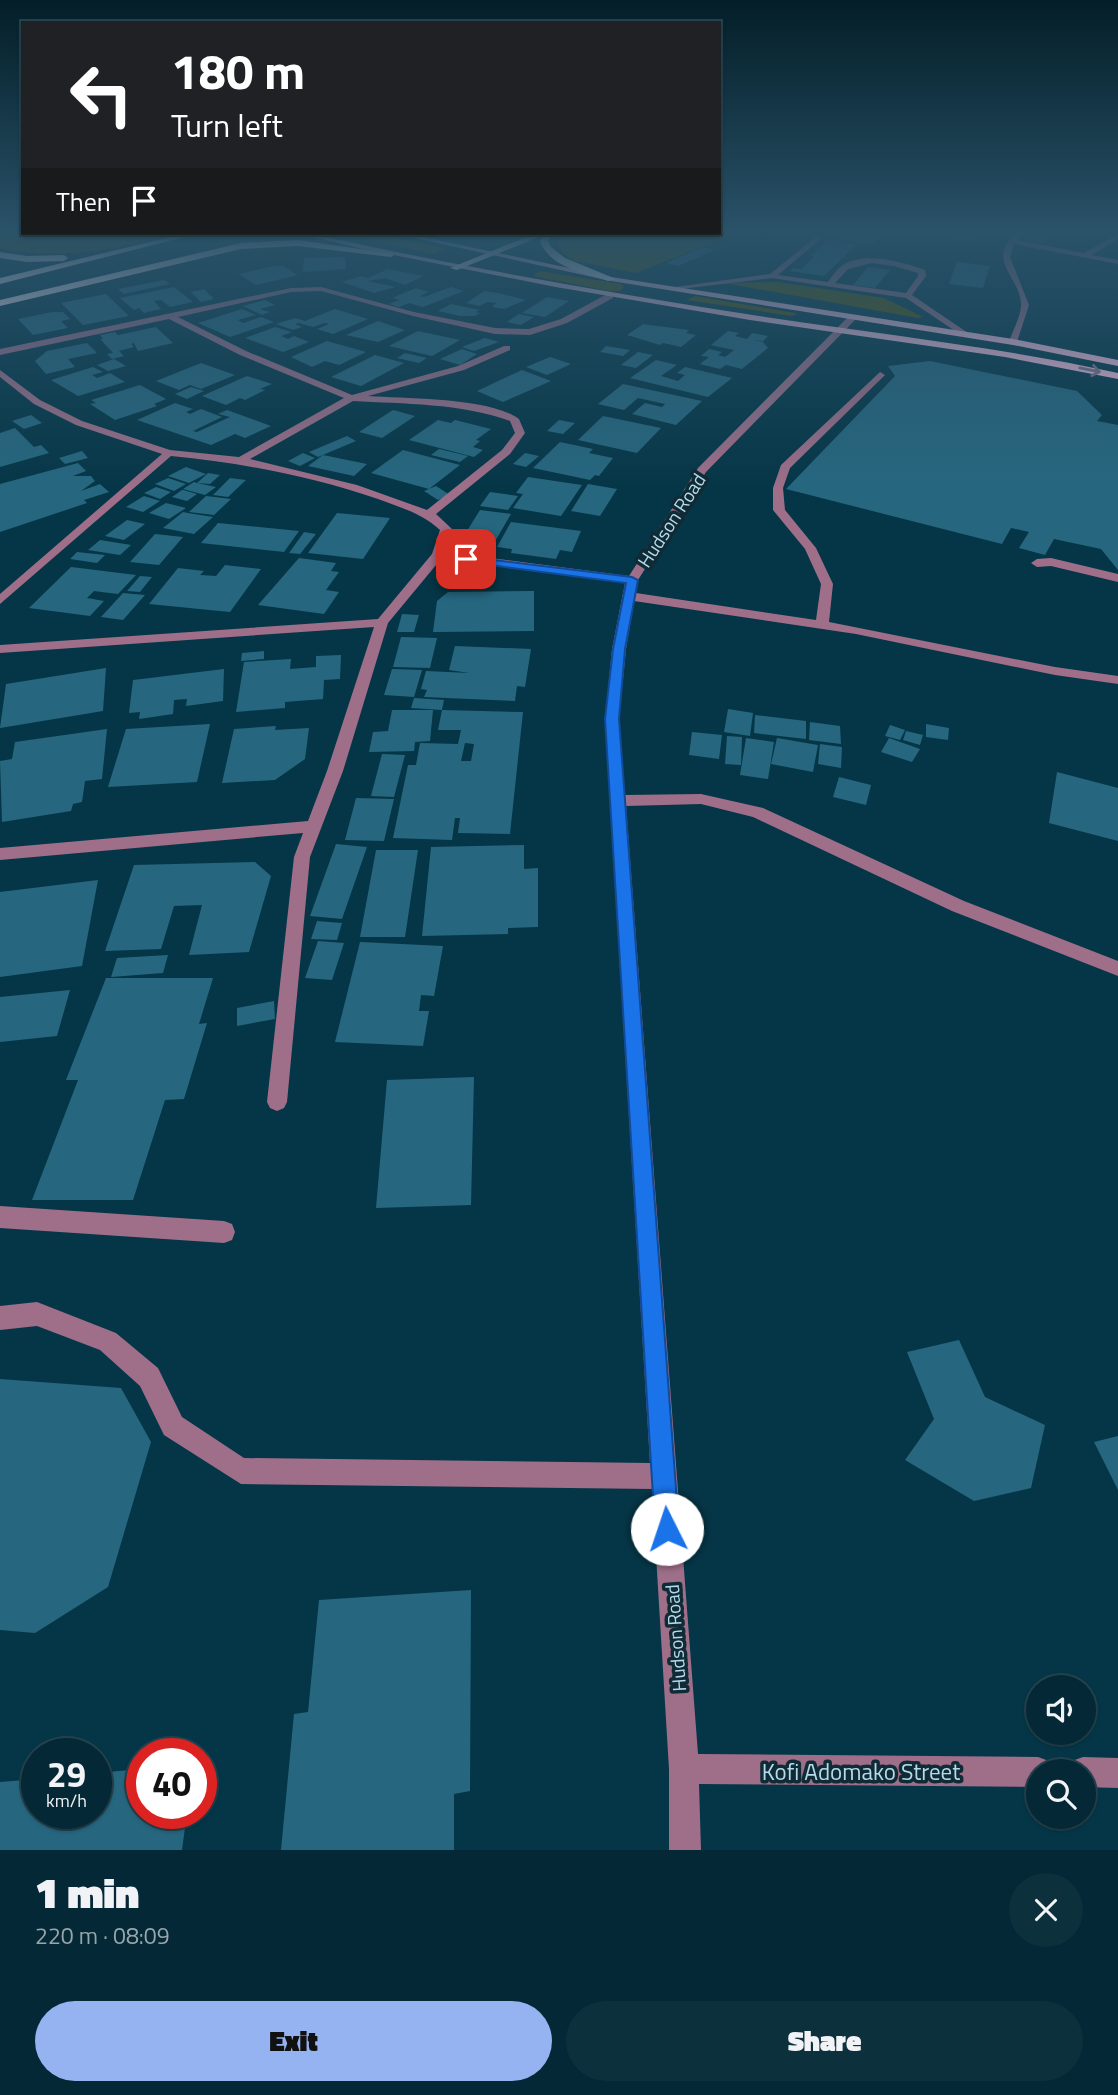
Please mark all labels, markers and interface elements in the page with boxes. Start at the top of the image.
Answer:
text: 180 m [171,33,305,108]
icon: left [56,49,147,140]
text: Turn left [171,101,283,149]
text: Then [56,182,111,221]
icon: arrive [125,182,163,220]
one-way arrow [1078,364,1101,377]
street label: Hudson Road [630,467,712,573]
pin [436,529,496,589]
icon: arrive [447,540,485,578]
position arrow [630,1492,704,1566]
street label: Hudson Road [657,1583,693,1693]
map controls [1026,1675,1096,1829]
button: sound [1026,1675,1096,1745]
speed limit sign: 40 [126,1738,217,1829]
text: 29 [47,1747,86,1801]
street label: Kofi Adomako Street [762,1754,960,1789]
button: search [1026,1759,1096,1829]
text: km/h [46,1787,87,1814]
text: 1 min [35,1860,139,1924]
button: close [1009,1873,1083,1947]
text: 220 m · 08:09 [35,1918,170,1953]
button: Exit [35,2001,552,2081]
button: Share [566,2001,1083,2081]

